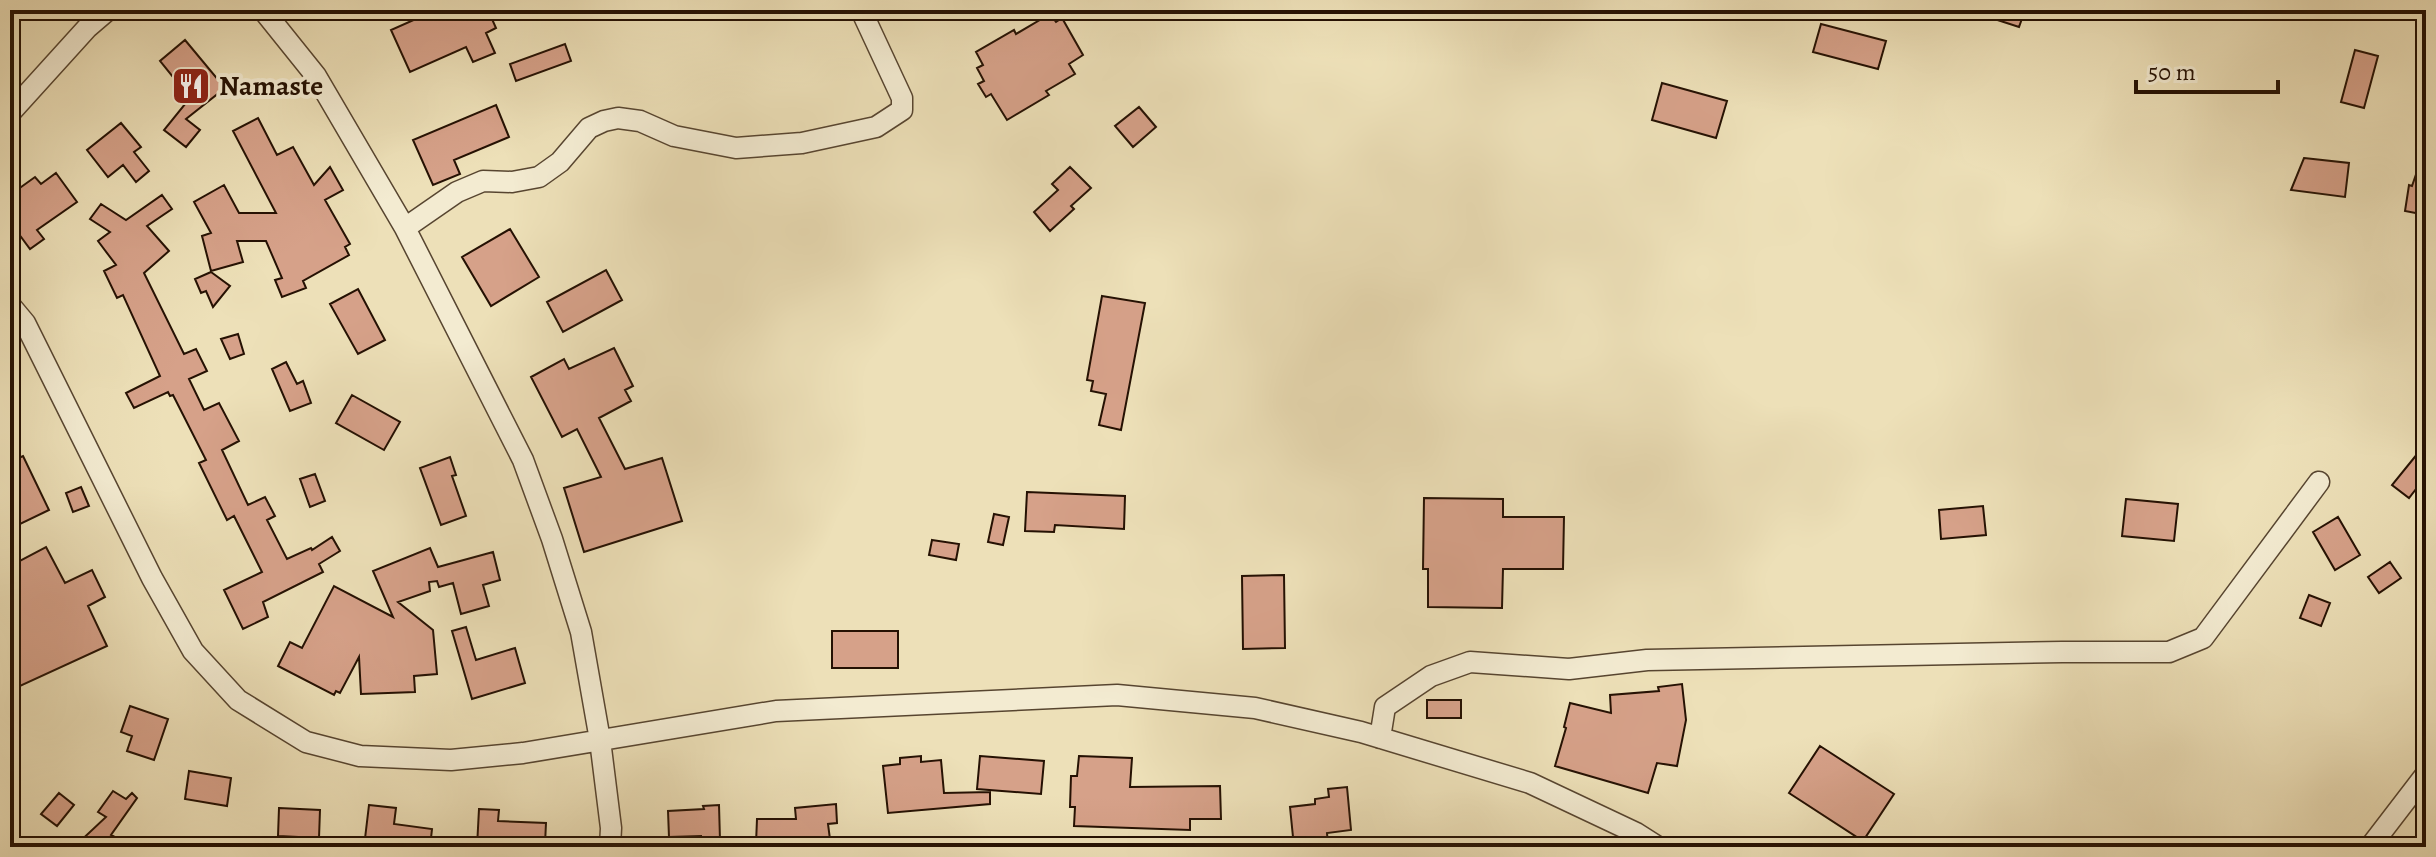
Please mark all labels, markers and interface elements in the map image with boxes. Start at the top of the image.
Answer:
scale bar [2136,44,2278,94]
text: 50 m [2148,56,2196,88]
restaurant icon: Namaste [170,65,212,107]
place label: Namaste [219,67,323,105]

